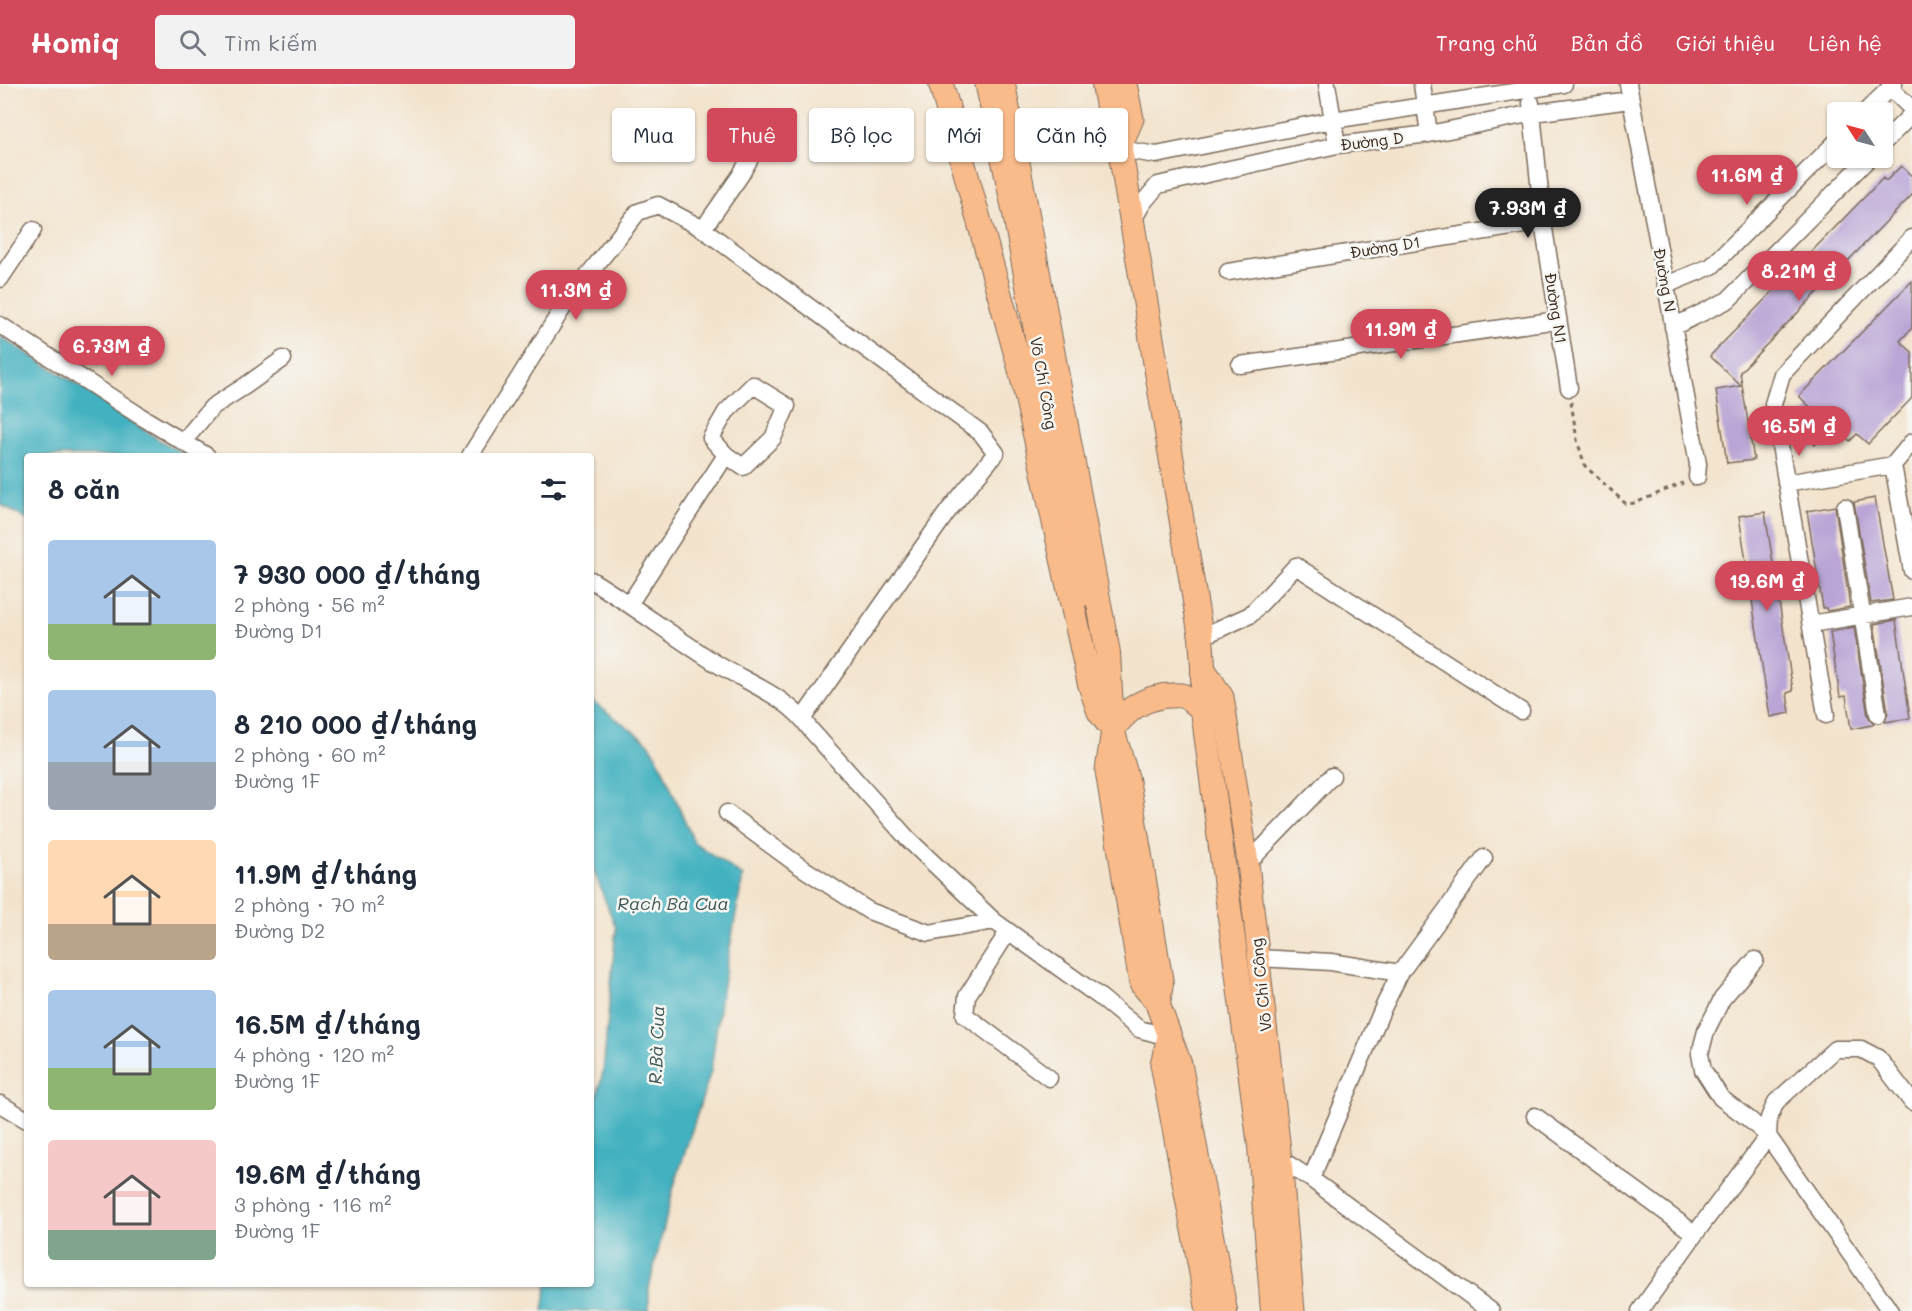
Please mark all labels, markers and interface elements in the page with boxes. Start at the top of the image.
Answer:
search box [155,15,575,69]
text: Homiq [30,24,119,60]
icon: search [176,26,209,59]
text: Tìm kiếm [224,28,318,57]
text: Trang chủ [1436,29,1538,56]
text: Bản đồ [1571,29,1643,56]
text: Giới thiệu [1676,29,1775,56]
text: Liên hệ [1808,29,1882,56]
north arrow [1827,102,1893,168]
map controls [1827,102,1893,168]
chip: Mua [612,108,695,162]
chip: Thuê [707,108,797,162]
chip: Bộ lọc [809,108,914,162]
chip: Mới [926,108,1003,162]
chip: Căn hộ [1015,108,1128,162]
street label: Đường D [1339,126,1405,155]
pin: 11.6M ₫ [1692,155,1802,206]
text: 11.6M ₫ [1711,161,1783,187]
pin: 7.93M ₫ [1473,188,1583,239]
text: 7.93M ₫ [1489,194,1567,220]
street label: Đường D1 [1348,231,1422,262]
street label: Đường N [1650,246,1681,314]
pin: 8.21M ₫ [1744,251,1854,302]
text: 8.21M ₫ [1761,257,1837,283]
pin: 11.3M ₫ [521,270,631,321]
street label: Đường N1 [1540,271,1572,345]
text: 11.3M ₫ [540,276,612,302]
pin: 11.9M ₫ [1346,309,1456,360]
text: 11.9M ₫ [1365,315,1437,341]
pin: 6.73M ₫ [57,326,167,377]
text: 6.73M ₫ [73,332,151,358]
street label: Võ Chí Công [1026,335,1063,431]
pin: 16.5M ₫ [1744,406,1854,457]
text: 16.5M ₫ [1761,412,1837,438]
text: 8 căn [48,472,120,506]
icon: filters [537,473,570,506]
text: 7 930 000 ₫/tháng [234,557,480,591]
pin: 19.6M ₫ [1712,561,1822,612]
icon: home [96,564,168,636]
text: 19.6M ₫ [1729,567,1805,593]
text: 2 phòng · 56 m² [234,591,385,617]
text: Đường D1 [234,617,323,643]
text: 8 210 000 ₫/tháng [234,707,477,741]
icon: home [96,714,168,786]
text: 2 phòng · 60 m² [234,741,386,767]
text: Đường 1F [234,767,320,793]
text: 11.9M ₫/tháng [234,857,417,891]
icon: home [96,864,168,936]
text: 2 phòng · 70 m² [234,891,385,917]
water label: Rạch Bà Cua [617,891,729,915]
text: Đường D2 [234,917,325,943]
street label: Võ Chí Công [1245,937,1276,1033]
water label: R.Bà Cua [643,1005,669,1085]
text: 16.5M ₫/tháng [234,1007,421,1041]
icon: home [96,1014,168,1086]
text: 4 phòng · 120 m² [234,1041,394,1067]
text: Đường 1F [234,1067,320,1093]
text: 19.6M ₫/tháng [234,1157,421,1191]
icon: home [96,1164,168,1236]
text: 3 phòng · 116 m² [234,1191,392,1217]
text: Đường 1F [234,1217,320,1243]

